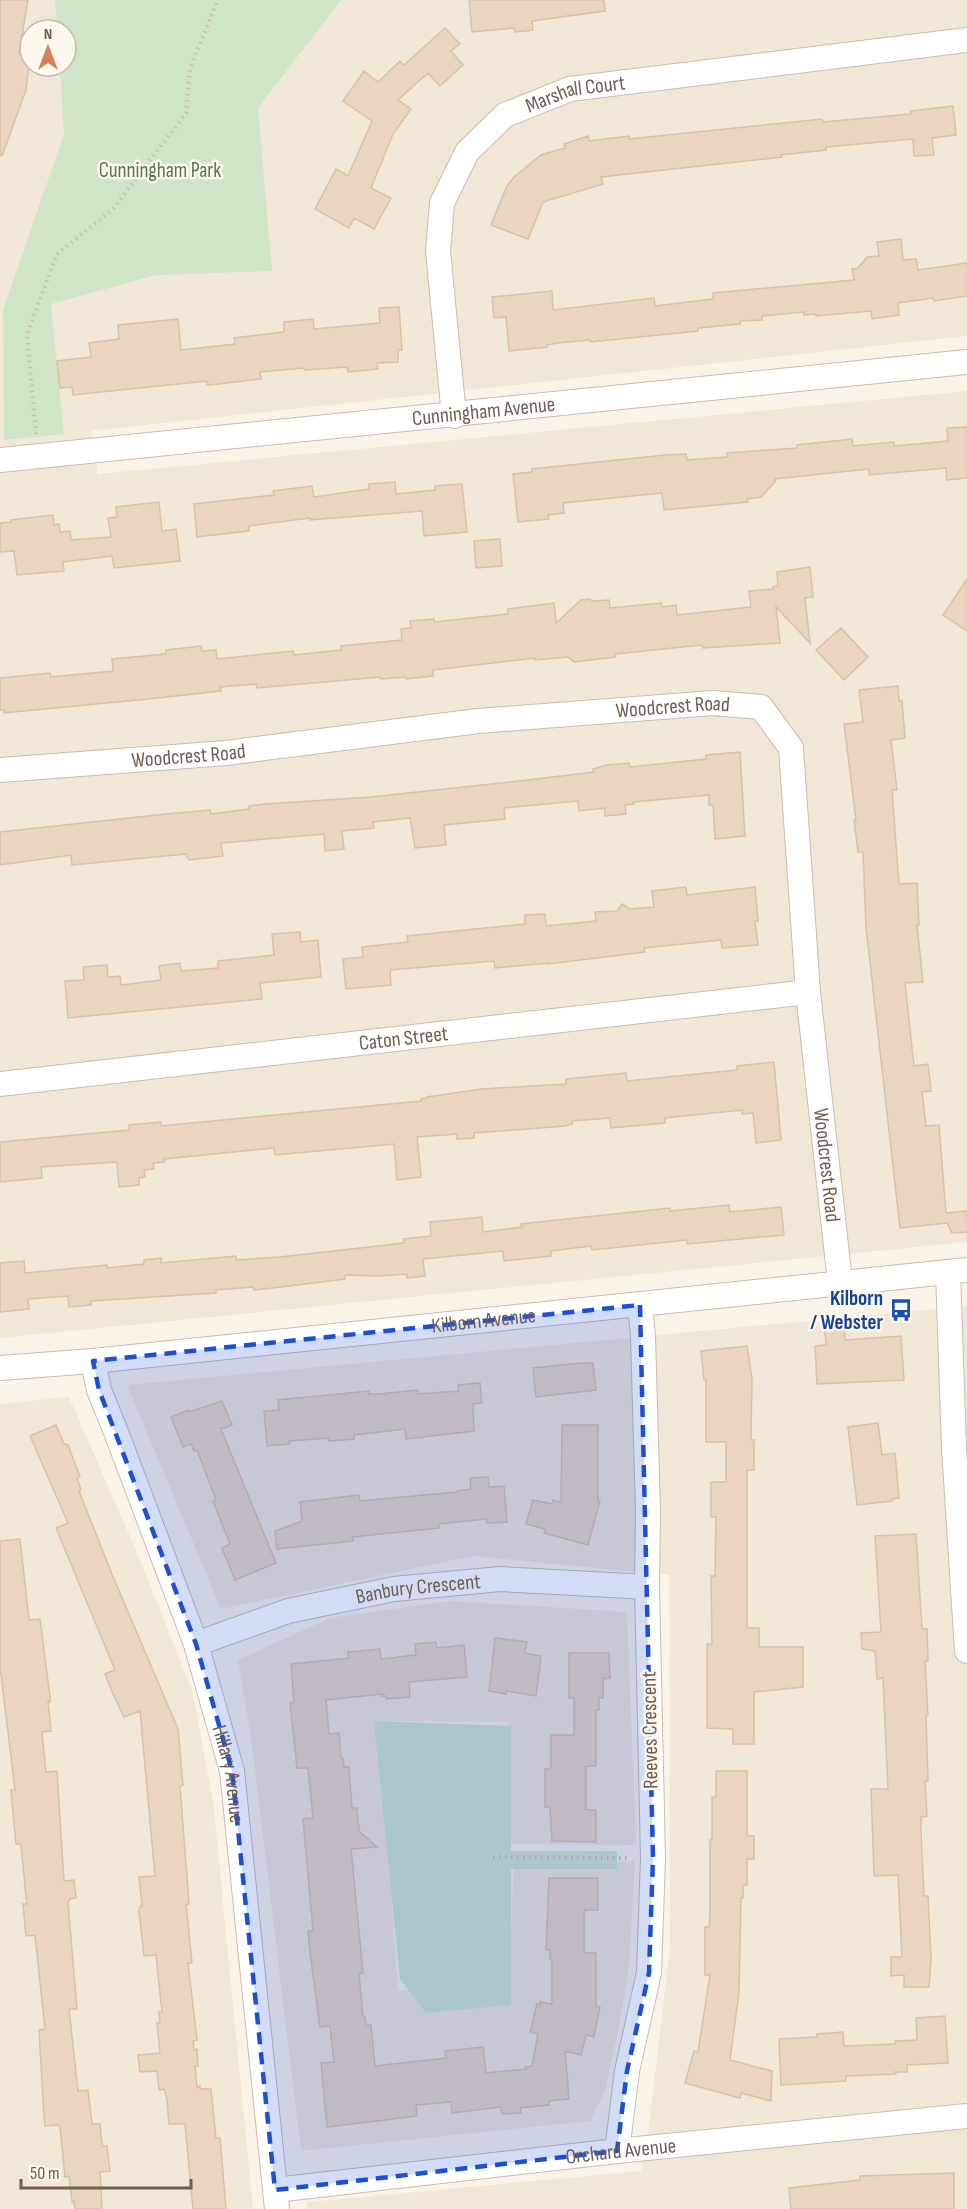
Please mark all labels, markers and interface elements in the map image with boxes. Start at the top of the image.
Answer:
north arrow [18,18,78,78]
text: N [44,25,52,44]
street label: Marshall Court [522,70,626,118]
park label: Cunningham Park [99,158,221,183]
street label: Cunningham Avenue [411,391,556,431]
street label: Woodcrest Road [615,691,731,723]
street label: Woodcrest Road [131,738,247,773]
street label: Caton Street [357,1021,449,1056]
street label: Woodcrest Road [808,1107,846,1223]
place label: Kilborn / Webster [810,1286,884,1335]
bus stop icon: Kilborn / Webster [888,1297,914,1323]
street label: Kilborn Avenue [430,1302,537,1338]
street label: Banbury Crescent [353,1568,482,1609]
street label: Reeves Crescent [636,1671,664,1789]
street label: Hillary Avenue [207,1722,250,1824]
street label: Orchard Avenue [564,2133,677,2169]
scale bar [21,2152,190,2190]
text: 50 m [30,2163,60,2184]

